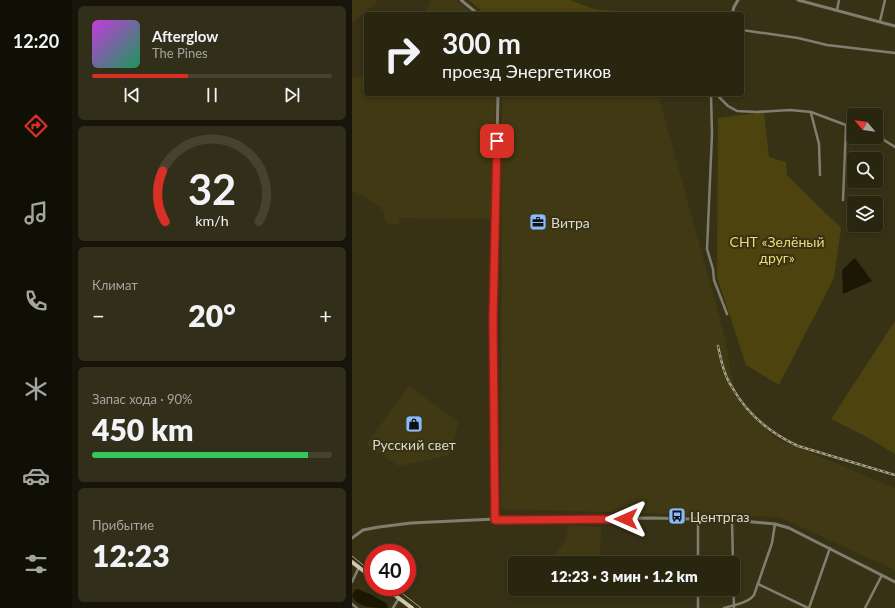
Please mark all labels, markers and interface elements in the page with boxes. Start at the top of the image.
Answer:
text: 300 m [442,26,521,60]
text: Afterglow [152,27,218,45]
icon: right [376,28,428,80]
text: 12:20 [13,30,59,52]
text: The Pines [152,45,208,61]
text: проезд Энергетиков [442,60,611,82]
icon: previous [121,84,143,106]
icon: pause [201,84,223,106]
icon: next [281,84,303,106]
north arrow [847,108,883,144]
map controls [847,108,883,232]
icon: directions [22,112,50,140]
pin [480,124,514,158]
icon: arrive [486,130,508,152]
button: search [847,152,883,188]
text: 32 [188,163,236,213]
button: layers [847,196,883,232]
icon: music [22,199,50,227]
text: km/h [195,211,229,228]
office icon: Витра [528,212,548,232]
place label: Витра [551,214,590,231]
park label: СНТ «Зелёный друг» [730,233,824,266]
text: Климат [92,277,138,293]
icon: phone [22,287,50,315]
text: 20° [188,297,236,333]
text: − [92,302,105,329]
text: + [319,302,332,329]
icon: climate [22,375,50,403]
text: Запас хода · 90% [92,391,193,407]
text: 450 km [92,411,193,447]
shop icon: Русский свет [404,414,424,434]
place label: Русский свет [372,436,456,453]
icon: car [22,462,50,490]
position arrow [605,498,647,540]
bus stop icon: Центргаз [667,506,687,526]
place label: Центргаз [690,508,750,525]
text: Прибытие [92,517,154,533]
text: 12:23 [92,537,170,573]
speed limit sign: 40 [364,544,416,596]
icon: filters [22,550,50,578]
text: 12:23 · 3 мин · 1.2 km [550,567,698,585]

